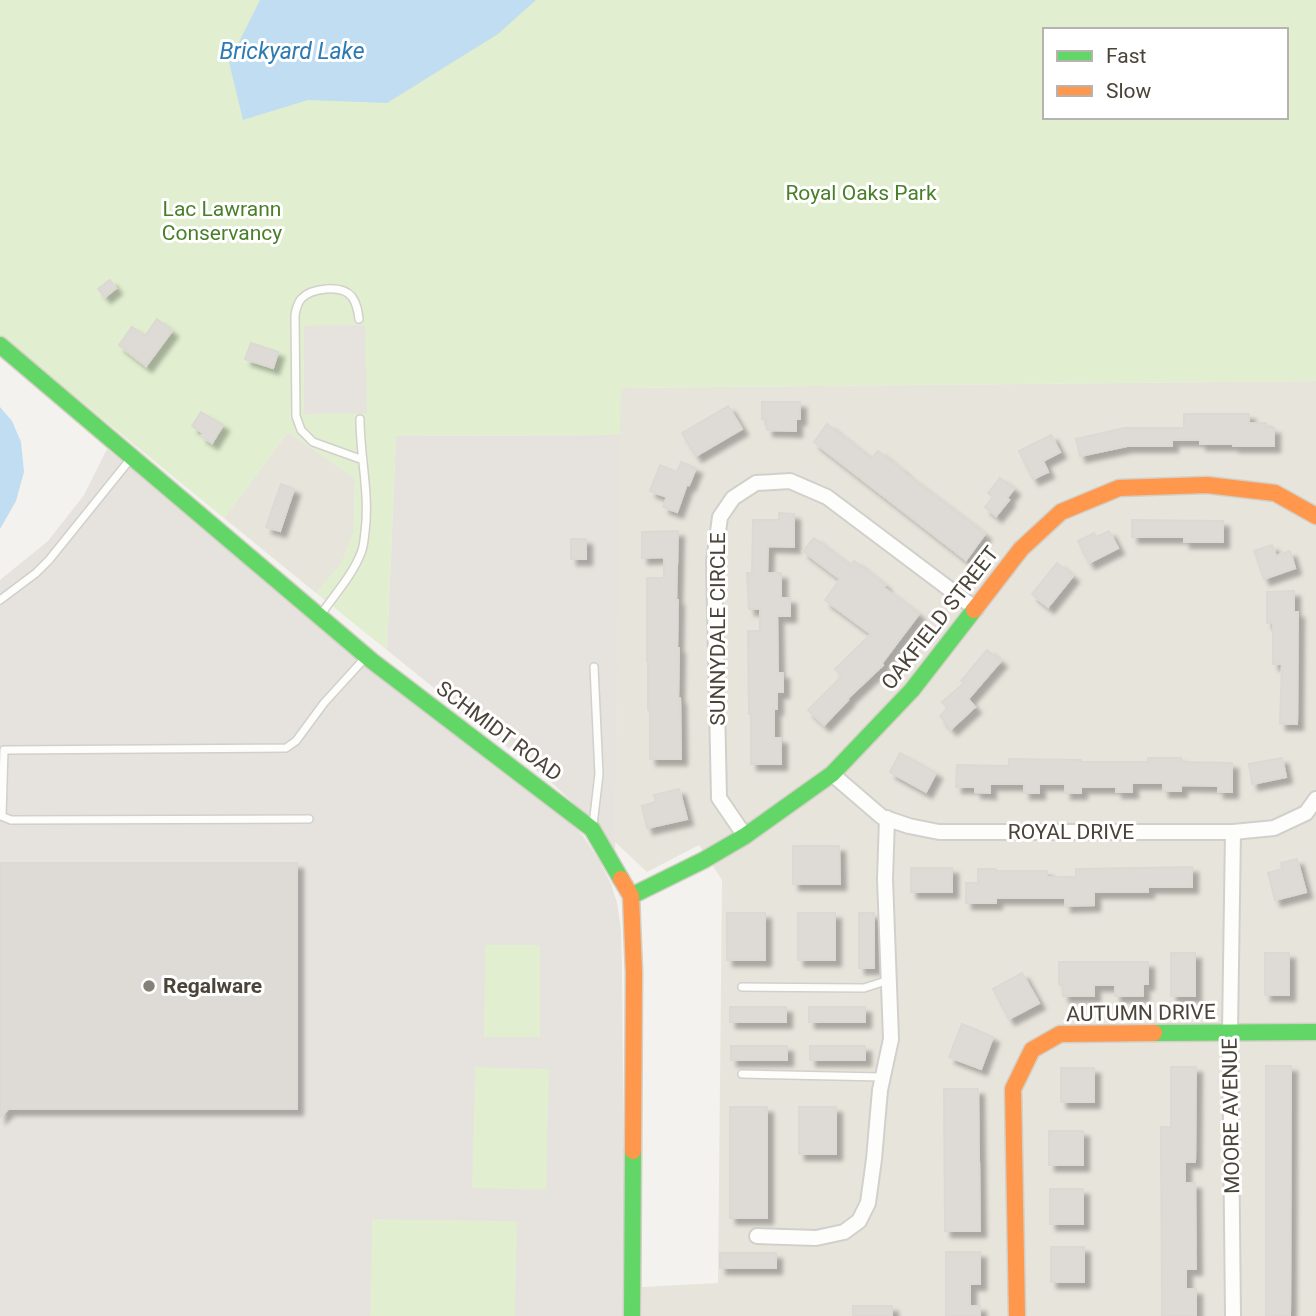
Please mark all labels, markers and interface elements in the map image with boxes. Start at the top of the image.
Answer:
legend [1043,28,1288,119]
water label: Brickyard Lake [219,38,365,65]
text: Fast [1106,44,1147,68]
text: Slow [1106,79,1152,103]
park label: Royal Oaks Park [785,181,937,205]
park label: Lac Lawrann Conservancy [162,197,282,245]
street label: SUNNYDALE CIRCLE [706,532,730,726]
street label: OAKFIELD STREET [877,541,1004,694]
street label: SCHMIDT ROAD [432,676,566,786]
street label: ROYAL DRIVE [1008,820,1134,844]
place label: Regalware [163,974,262,998]
marker: Regalware [141,978,157,994]
street label: AUTUMN DRIVE [1066,1000,1216,1026]
street label: MOORE AVENUE [1218,1038,1244,1194]

